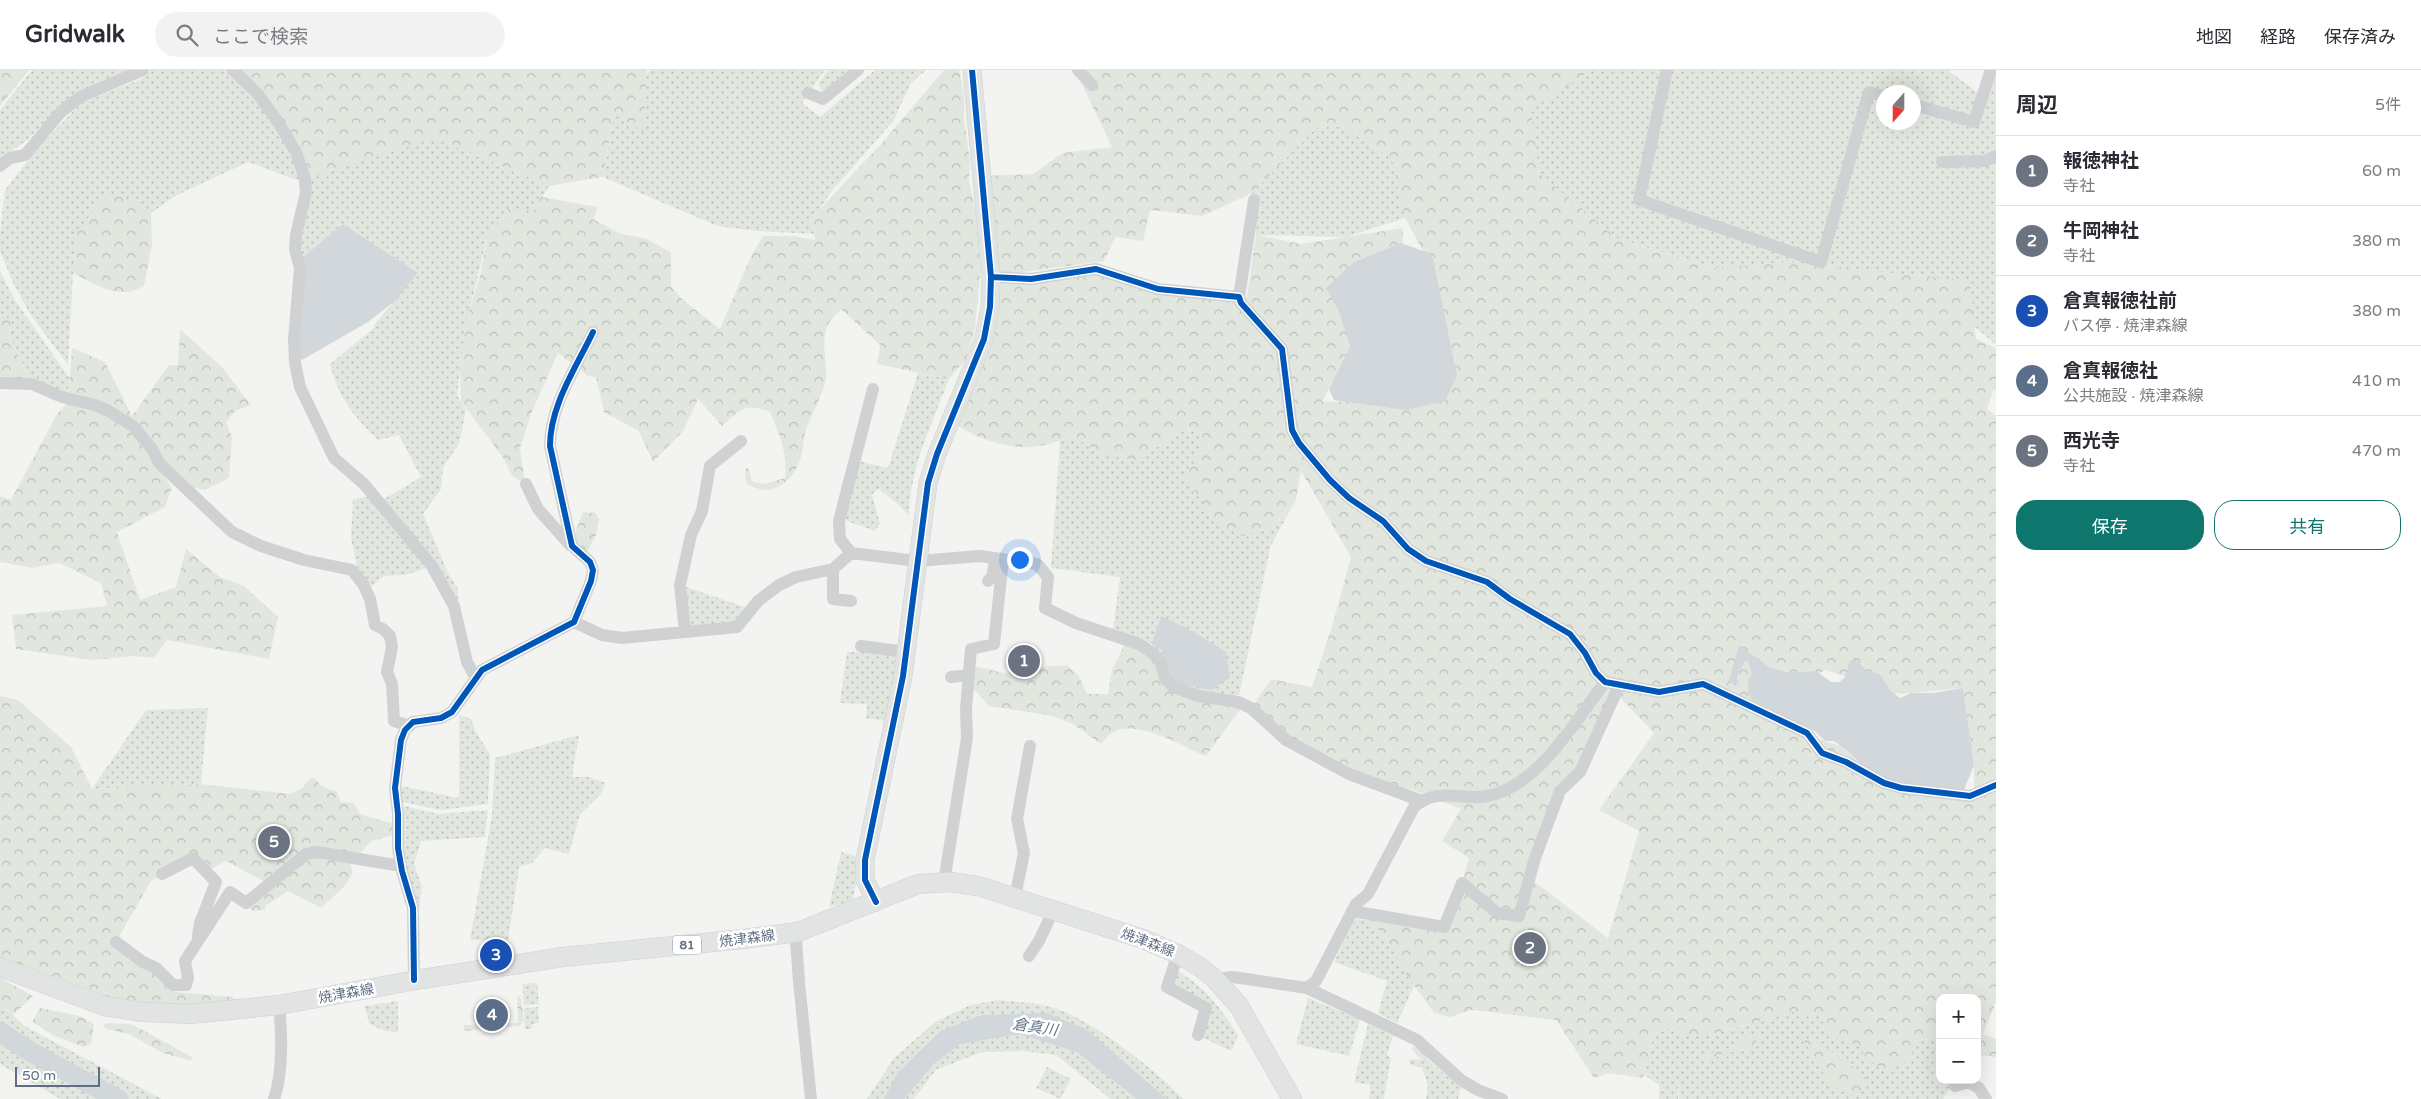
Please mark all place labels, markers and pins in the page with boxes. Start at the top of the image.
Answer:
pin: 1 [1008,642,1040,680]
pin: 5 [258,823,290,861]
pin: 2 [1514,929,1546,967]
pin: 3 [480,936,512,974]
pin: 4 [476,996,508,1034]

